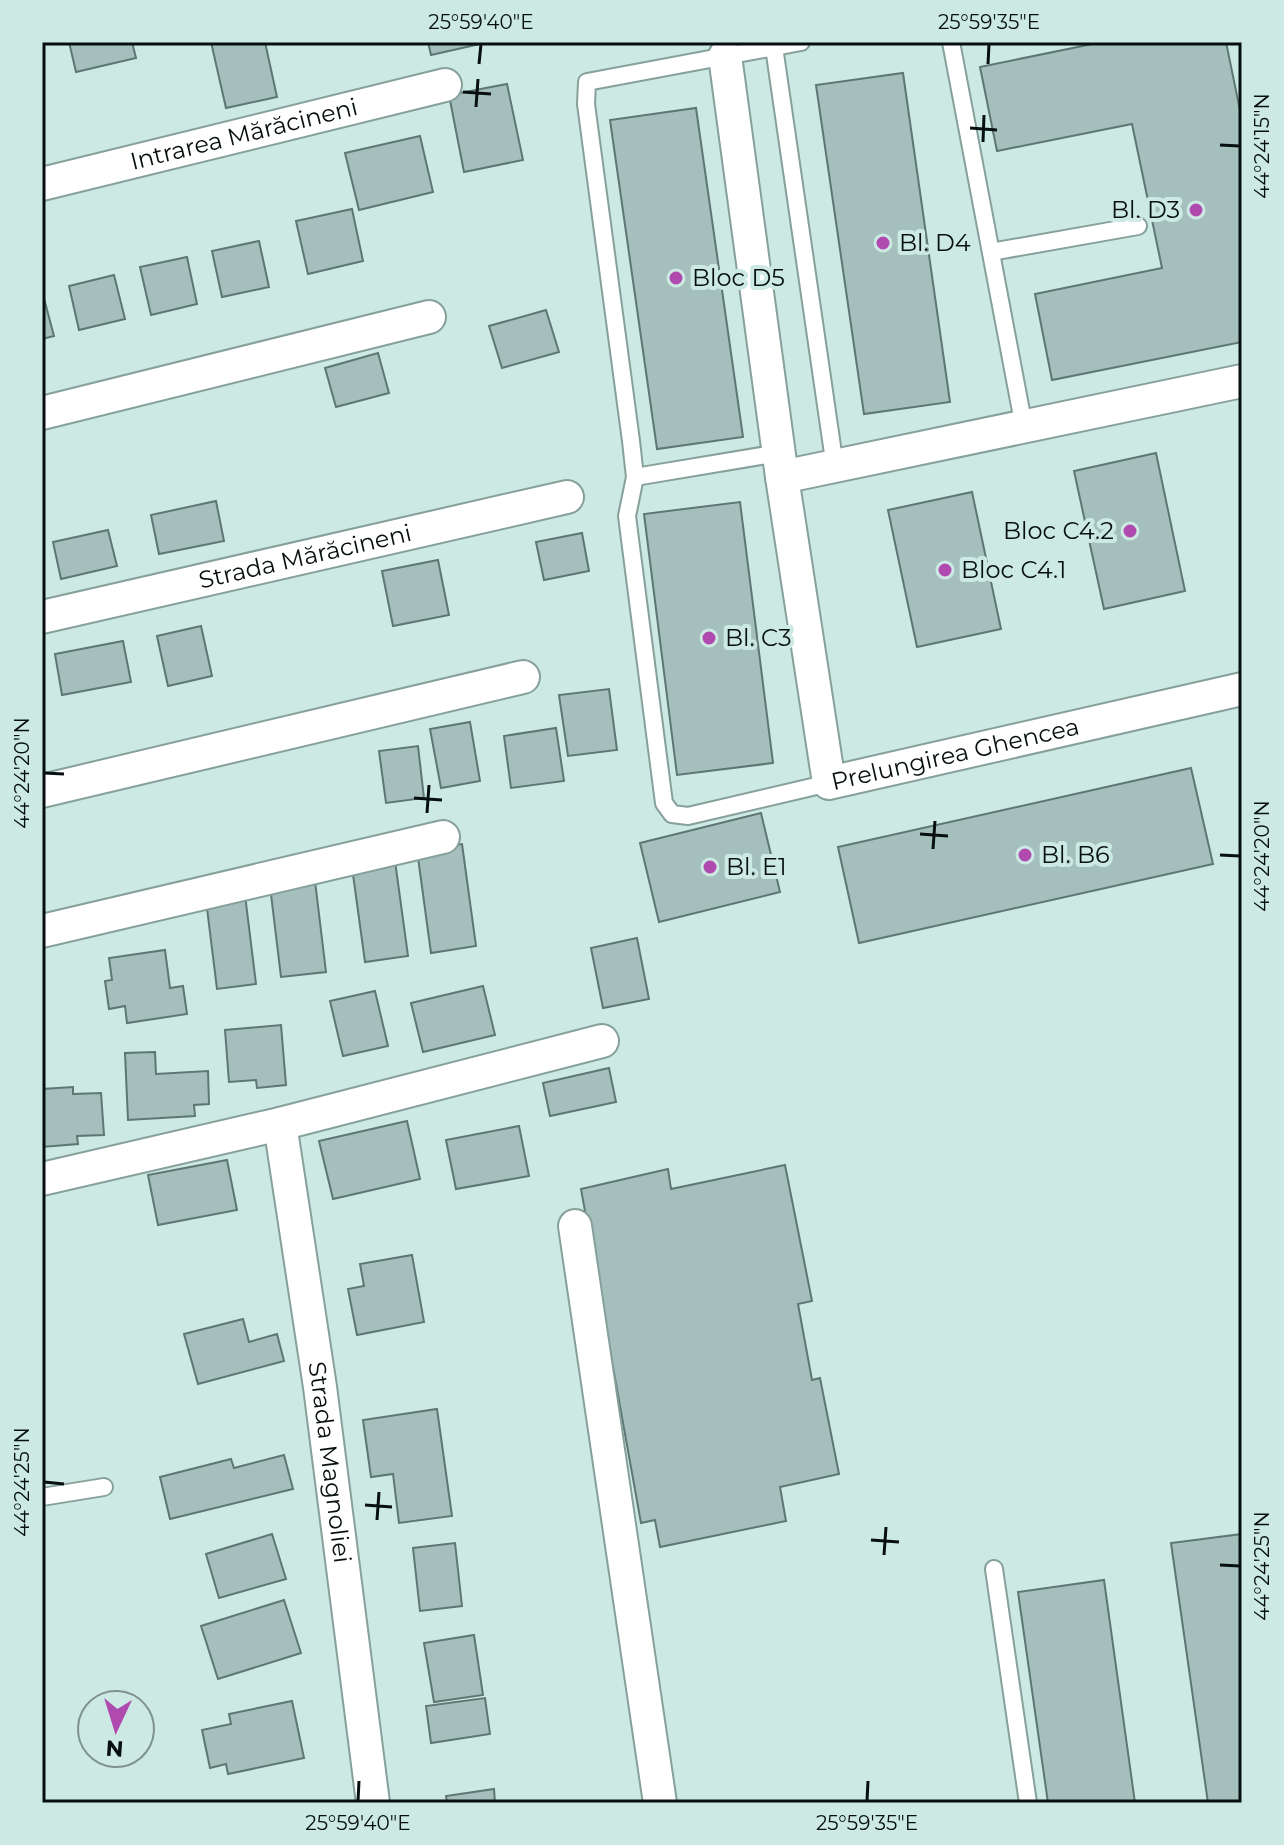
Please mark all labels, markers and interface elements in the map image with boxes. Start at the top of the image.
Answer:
text: 25°59'40"E [428,10,534,34]
text: 25°59'35"E [938,10,1040,34]
street label: Intrarea Mărăcineni [127,92,361,176]
text: 44°24'15"N [1250,93,1274,199]
place label: Bl. D3 [1111,195,1180,224]
marker: Bl. D3 [1187,201,1205,219]
place label: Bl. D4 [899,228,971,257]
marker: Bl. D4 [874,234,892,252]
place label: Bloc D5 [692,263,785,292]
marker: Bloc D5 [667,269,685,287]
place label: Bloc C4.2 [1003,516,1114,545]
street label: Strada Mărăcineni [196,518,414,595]
marker: Bloc C4.2 [1121,522,1139,540]
place label: Bloc C4.1 [961,555,1067,584]
marker: Bloc C4.1 [936,561,954,579]
place label: Bl. C3 [725,623,791,652]
marker: Bl. C3 [700,629,718,647]
street label: Prelungirea Ghencea [828,712,1082,796]
text: 44°24'20"N [10,717,34,829]
text: 44°24'20"N [1250,800,1274,912]
place label: Bl. B6 [1041,840,1110,869]
marker: Bl. B6 [1016,846,1034,864]
place label: Bl. E1 [726,852,787,881]
marker: Bl. E1 [701,858,719,876]
street label: Strada Magnoliei [302,1360,357,1565]
text: 44°24'25"N [10,1427,34,1537]
text: 44°24'25"N [1250,1511,1274,1621]
north arrow [76,1689,156,1769]
text: N [105,1734,124,1763]
text: 25°59'40"E [305,1811,411,1835]
text: 25°59'35"E [816,1811,918,1835]

